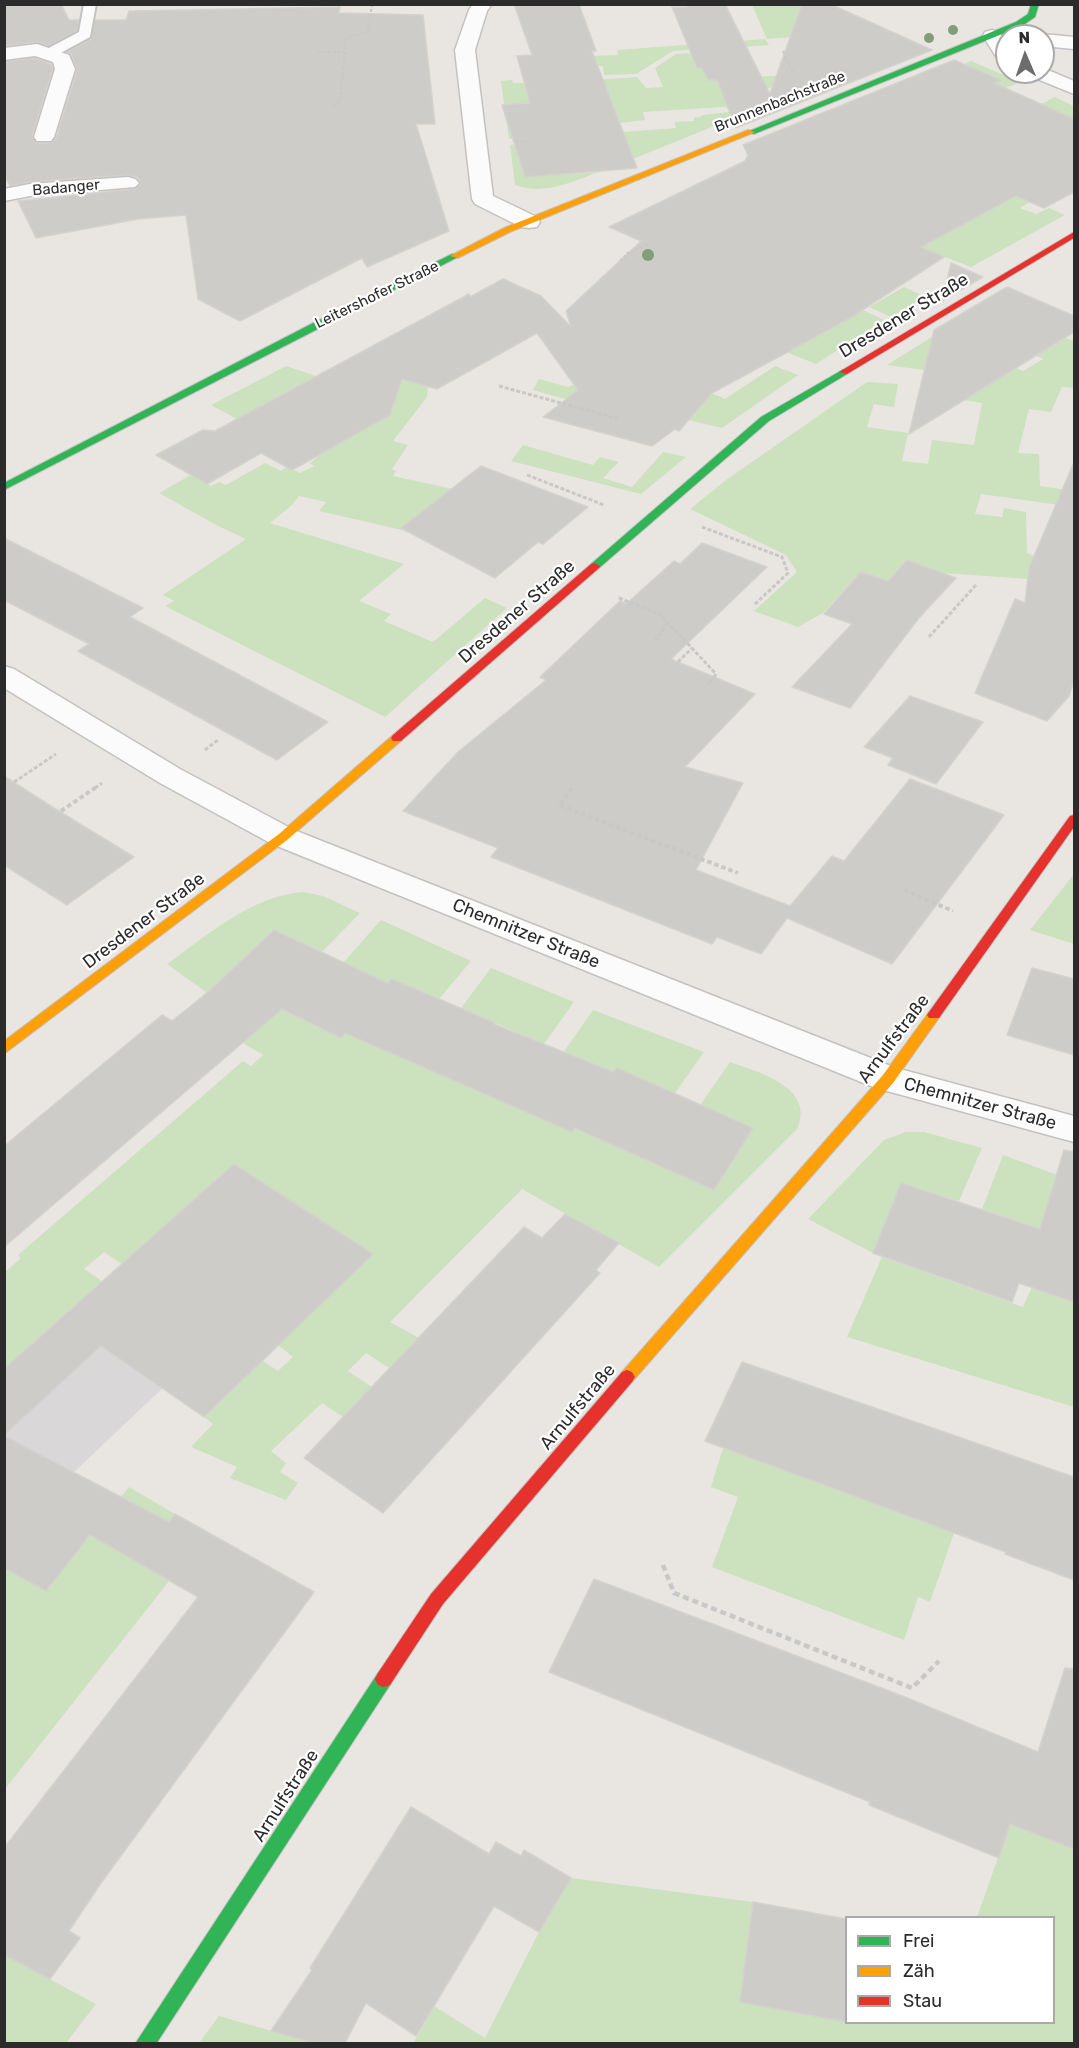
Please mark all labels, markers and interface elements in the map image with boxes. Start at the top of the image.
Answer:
north arrow [995,24,1055,84]
text: N [1018,28,1031,47]
street label: Brunnenbachstraße [712,68,848,136]
street label: Badanger [32,176,100,200]
street label: Leitershofer Straße [312,257,442,333]
street label: Dresdener Straße [835,269,973,363]
street label: Dresdener Straße [454,556,580,668]
street label: Dresdener Straße [79,868,209,974]
street label: Chemnitzer Straße [449,895,603,973]
street label: Arnulfstraße [854,990,934,1088]
street label: Chemnitzer Straße [901,1073,1059,1135]
street label: Arnulfstraße [536,1360,620,1454]
street label: Arnulfstraße [248,1746,324,1846]
legend [845,1916,1055,2024]
text: Frei [903,1930,934,1952]
text: Zäh [903,1960,935,1982]
text: Stau [903,1990,942,2012]

